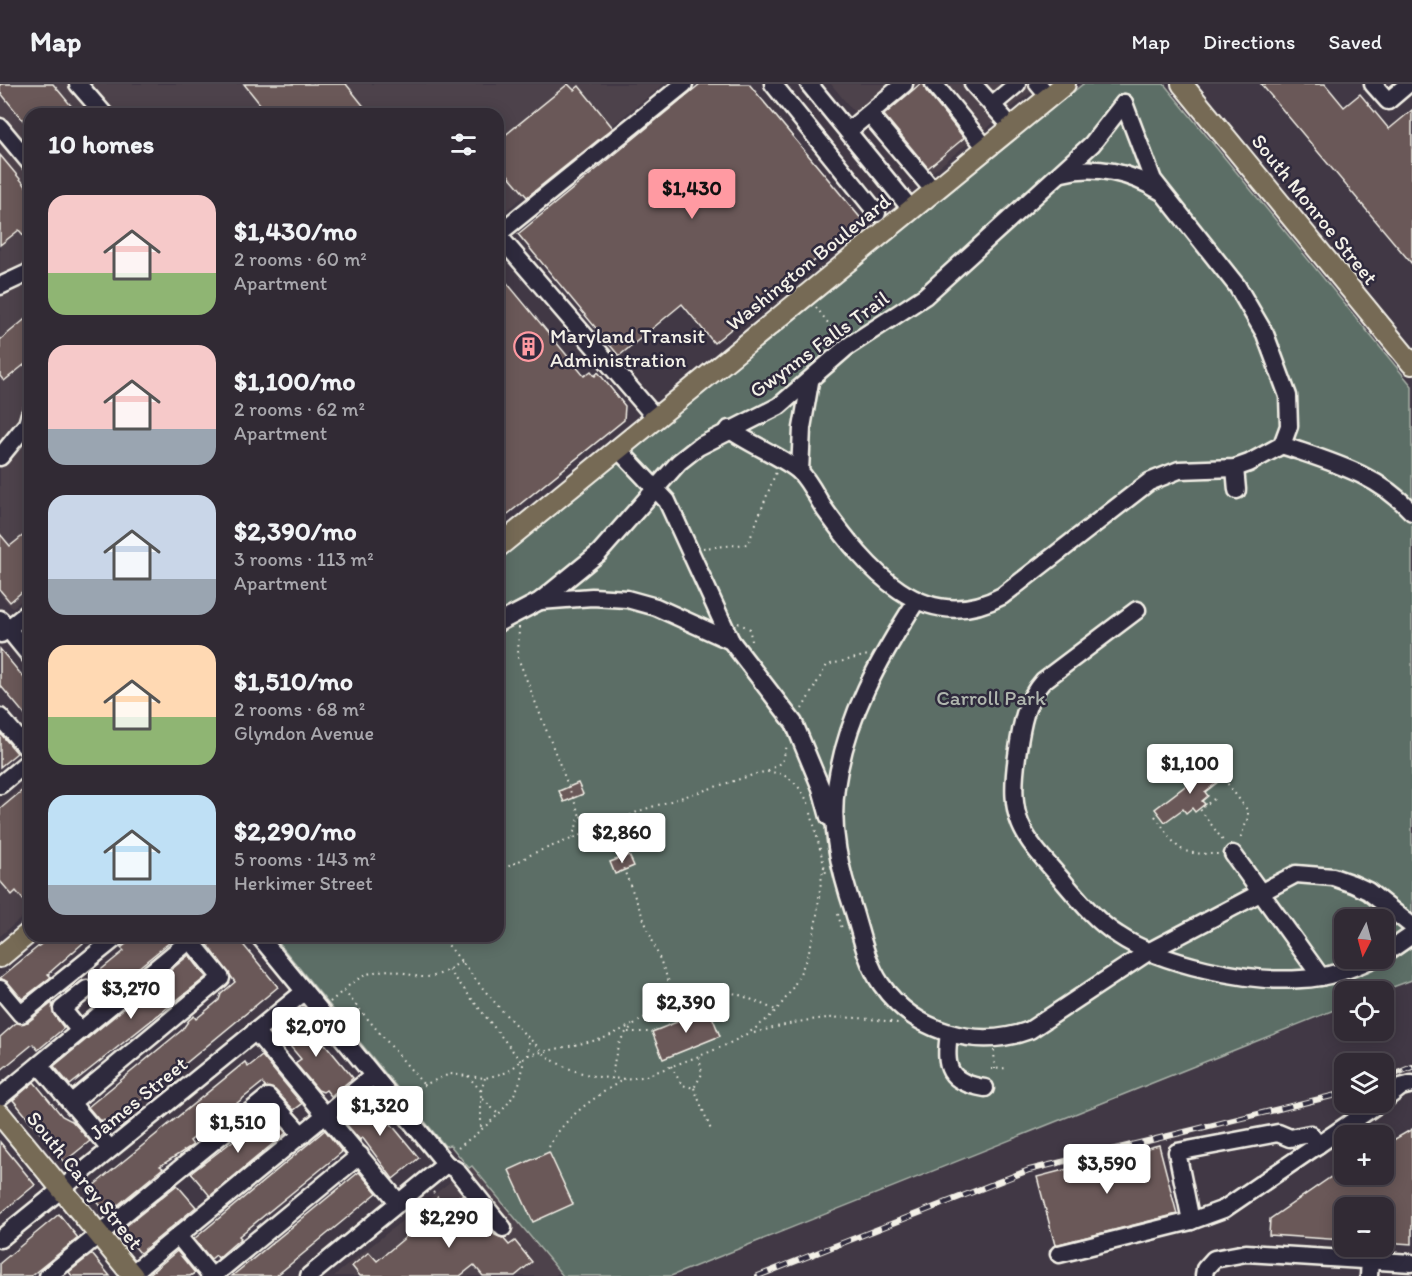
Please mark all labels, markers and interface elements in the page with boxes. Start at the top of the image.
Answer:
text: Map [30,24,81,58]
text: Map [1132,29,1170,54]
text: Directions [1203,29,1295,54]
text: Saved [1328,29,1382,54]
text: 10 homes [48,128,154,160]
icon: filters [447,128,480,161]
street label: South Monroe Street [1247,129,1384,289]
pin: $1,430 [643,169,741,220]
text: $1,430 [662,176,722,200]
street label: Washington Boulevard [721,188,895,336]
text: $1,430/mo [234,215,357,247]
icon: home [96,219,168,291]
text: 2 rooms · 60 m² [234,247,367,271]
text: Apartment [234,271,327,295]
street label: Gwynns Falls Trail [745,285,893,403]
place label: Maryland Transit Administration [550,323,705,372]
building icon: Maryland Transit Administration [513,331,545,363]
text: $1,100/mo [234,365,356,397]
icon: home [96,369,168,441]
text: 2 rooms · 62 m² [234,397,365,421]
text: Apartment [234,421,327,445]
text: $2,390/mo [234,515,357,547]
icon: home [96,519,168,591]
text: 3 rooms · 113 m² [234,547,374,571]
text: Apartment [234,571,327,595]
text: $1,510/mo [234,665,353,697]
icon: home [96,669,168,741]
park label: Carroll Park [936,685,1046,710]
text: 2 rooms · 68 m² [234,697,365,721]
text: Glyndon Avenue [234,721,374,745]
pin: $1,100 [1141,744,1239,795]
text: $1,100 [1161,751,1219,775]
pin: $2,860 [573,813,671,864]
text: $2,290/mo [234,815,356,847]
icon: home [96,819,168,891]
text: $2,860 [592,820,652,844]
text: 5 rooms · 143 m² [234,847,376,871]
text: Herkimer Street [234,871,373,895]
north arrow [1334,909,1394,969]
map controls [1334,909,1394,1257]
pin: $3,270 [82,969,180,1020]
text: $3,270 [102,976,160,1000]
button: locate [1334,981,1394,1041]
pin: $2,390 [637,983,735,1034]
text: $2,390 [656,990,716,1014]
pin: $2,070 [267,1007,365,1058]
text: $2,070 [286,1014,346,1038]
street label: James Street [84,1051,192,1145]
button: layers [1334,1053,1394,1113]
pin: $1,320 [331,1086,429,1137]
text: $1,320 [351,1093,409,1117]
pin: $1,510 [189,1103,287,1154]
street label: South Carey Street [22,1106,148,1254]
text: $1,510 [210,1110,266,1134]
button: + [1334,1125,1394,1185]
pin: $3,590 [1058,1144,1156,1195]
text: $3,590 [1077,1151,1137,1175]
button: − [1334,1197,1394,1257]
pin: $2,290 [400,1198,498,1249]
text: $2,290 [420,1205,478,1229]

